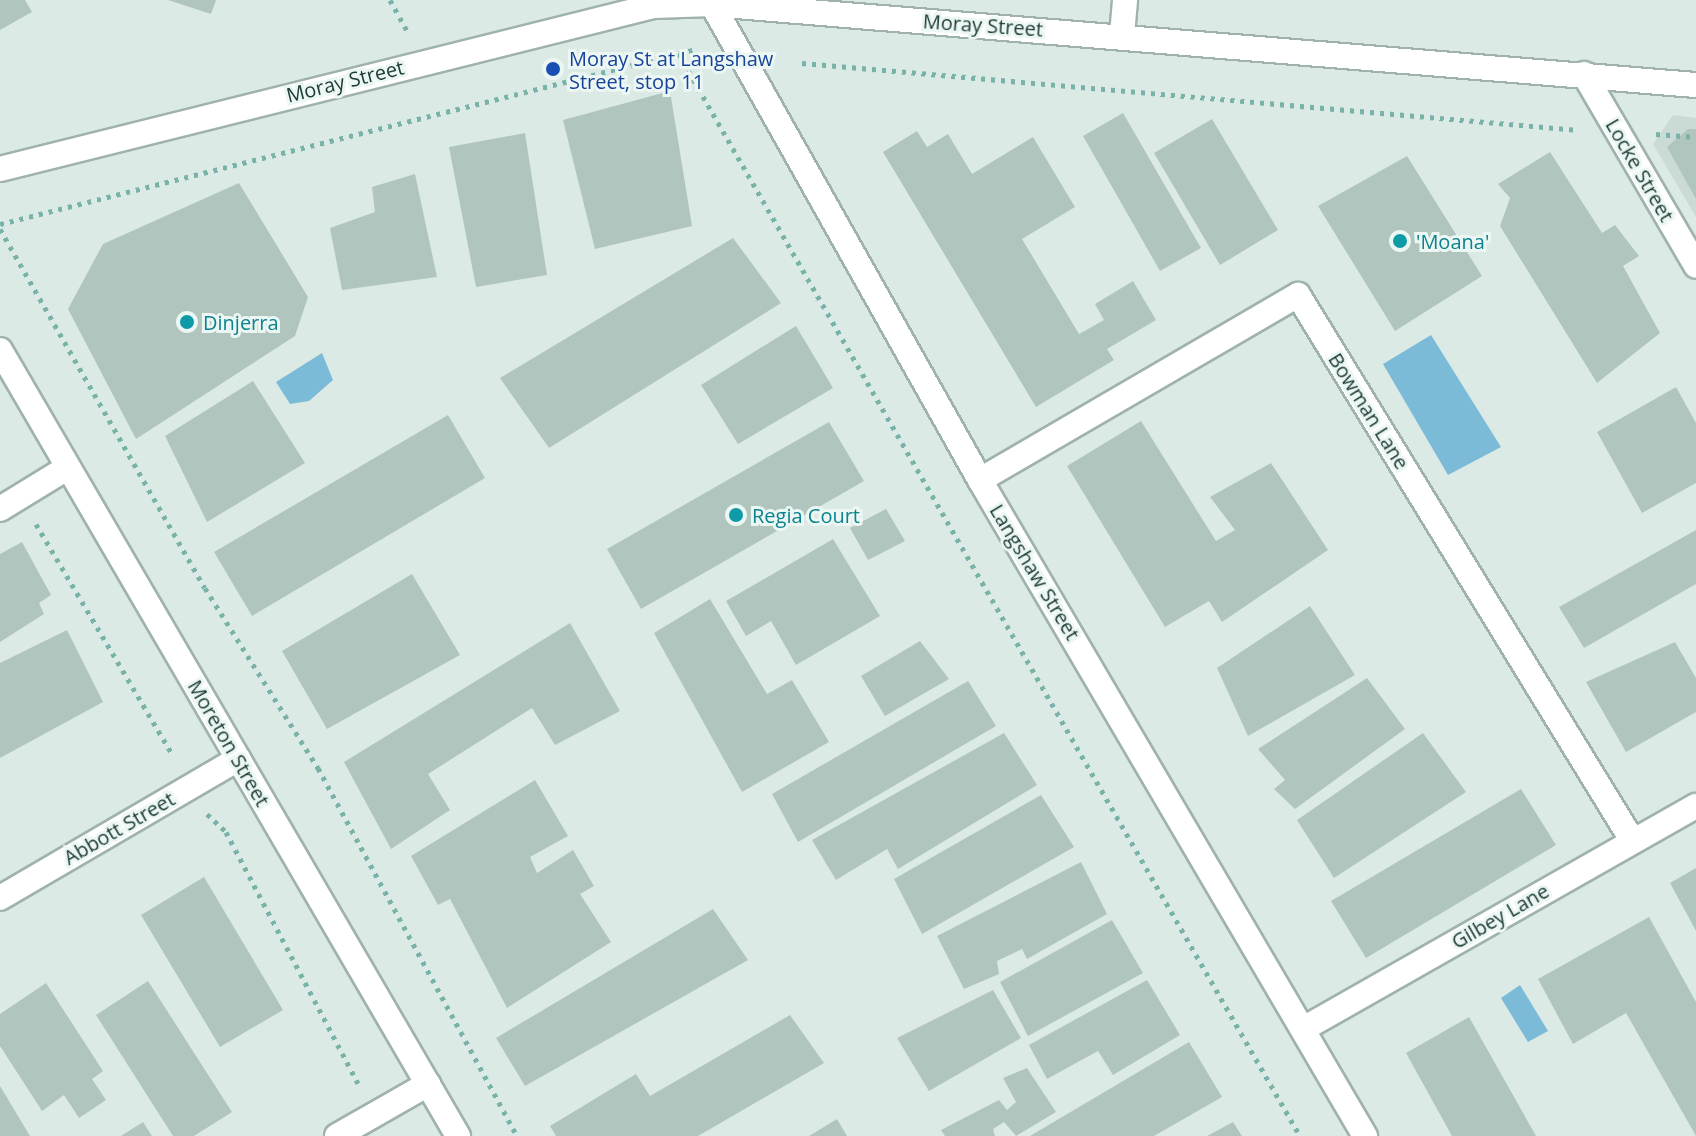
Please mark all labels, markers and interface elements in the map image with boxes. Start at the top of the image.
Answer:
street label: Moray Street [922,9,1044,41]
place label: Moray St at Langshaw Street, stop 11 [569,46,773,93]
street label: Moray Street [284,55,406,107]
marker: Moray St at Langshaw Street, stop 11 [544,60,562,78]
street label: Locke Street [1601,114,1679,226]
place label: 'Moana' [1416,229,1489,253]
marker: 'Moana' [1391,232,1409,250]
place label: Dinjerra [203,310,279,334]
marker: Dinjerra [178,313,196,331]
street label: Bowman Lane [1324,348,1414,474]
street label: Langshaw Street [985,500,1085,644]
place label: Regia Court [752,503,860,527]
marker: Regia Court [727,506,745,524]
street label: Moreton Street [183,676,275,810]
street label: Abbott Street [59,786,179,870]
street label: Gilbey Lane [1447,879,1553,953]

